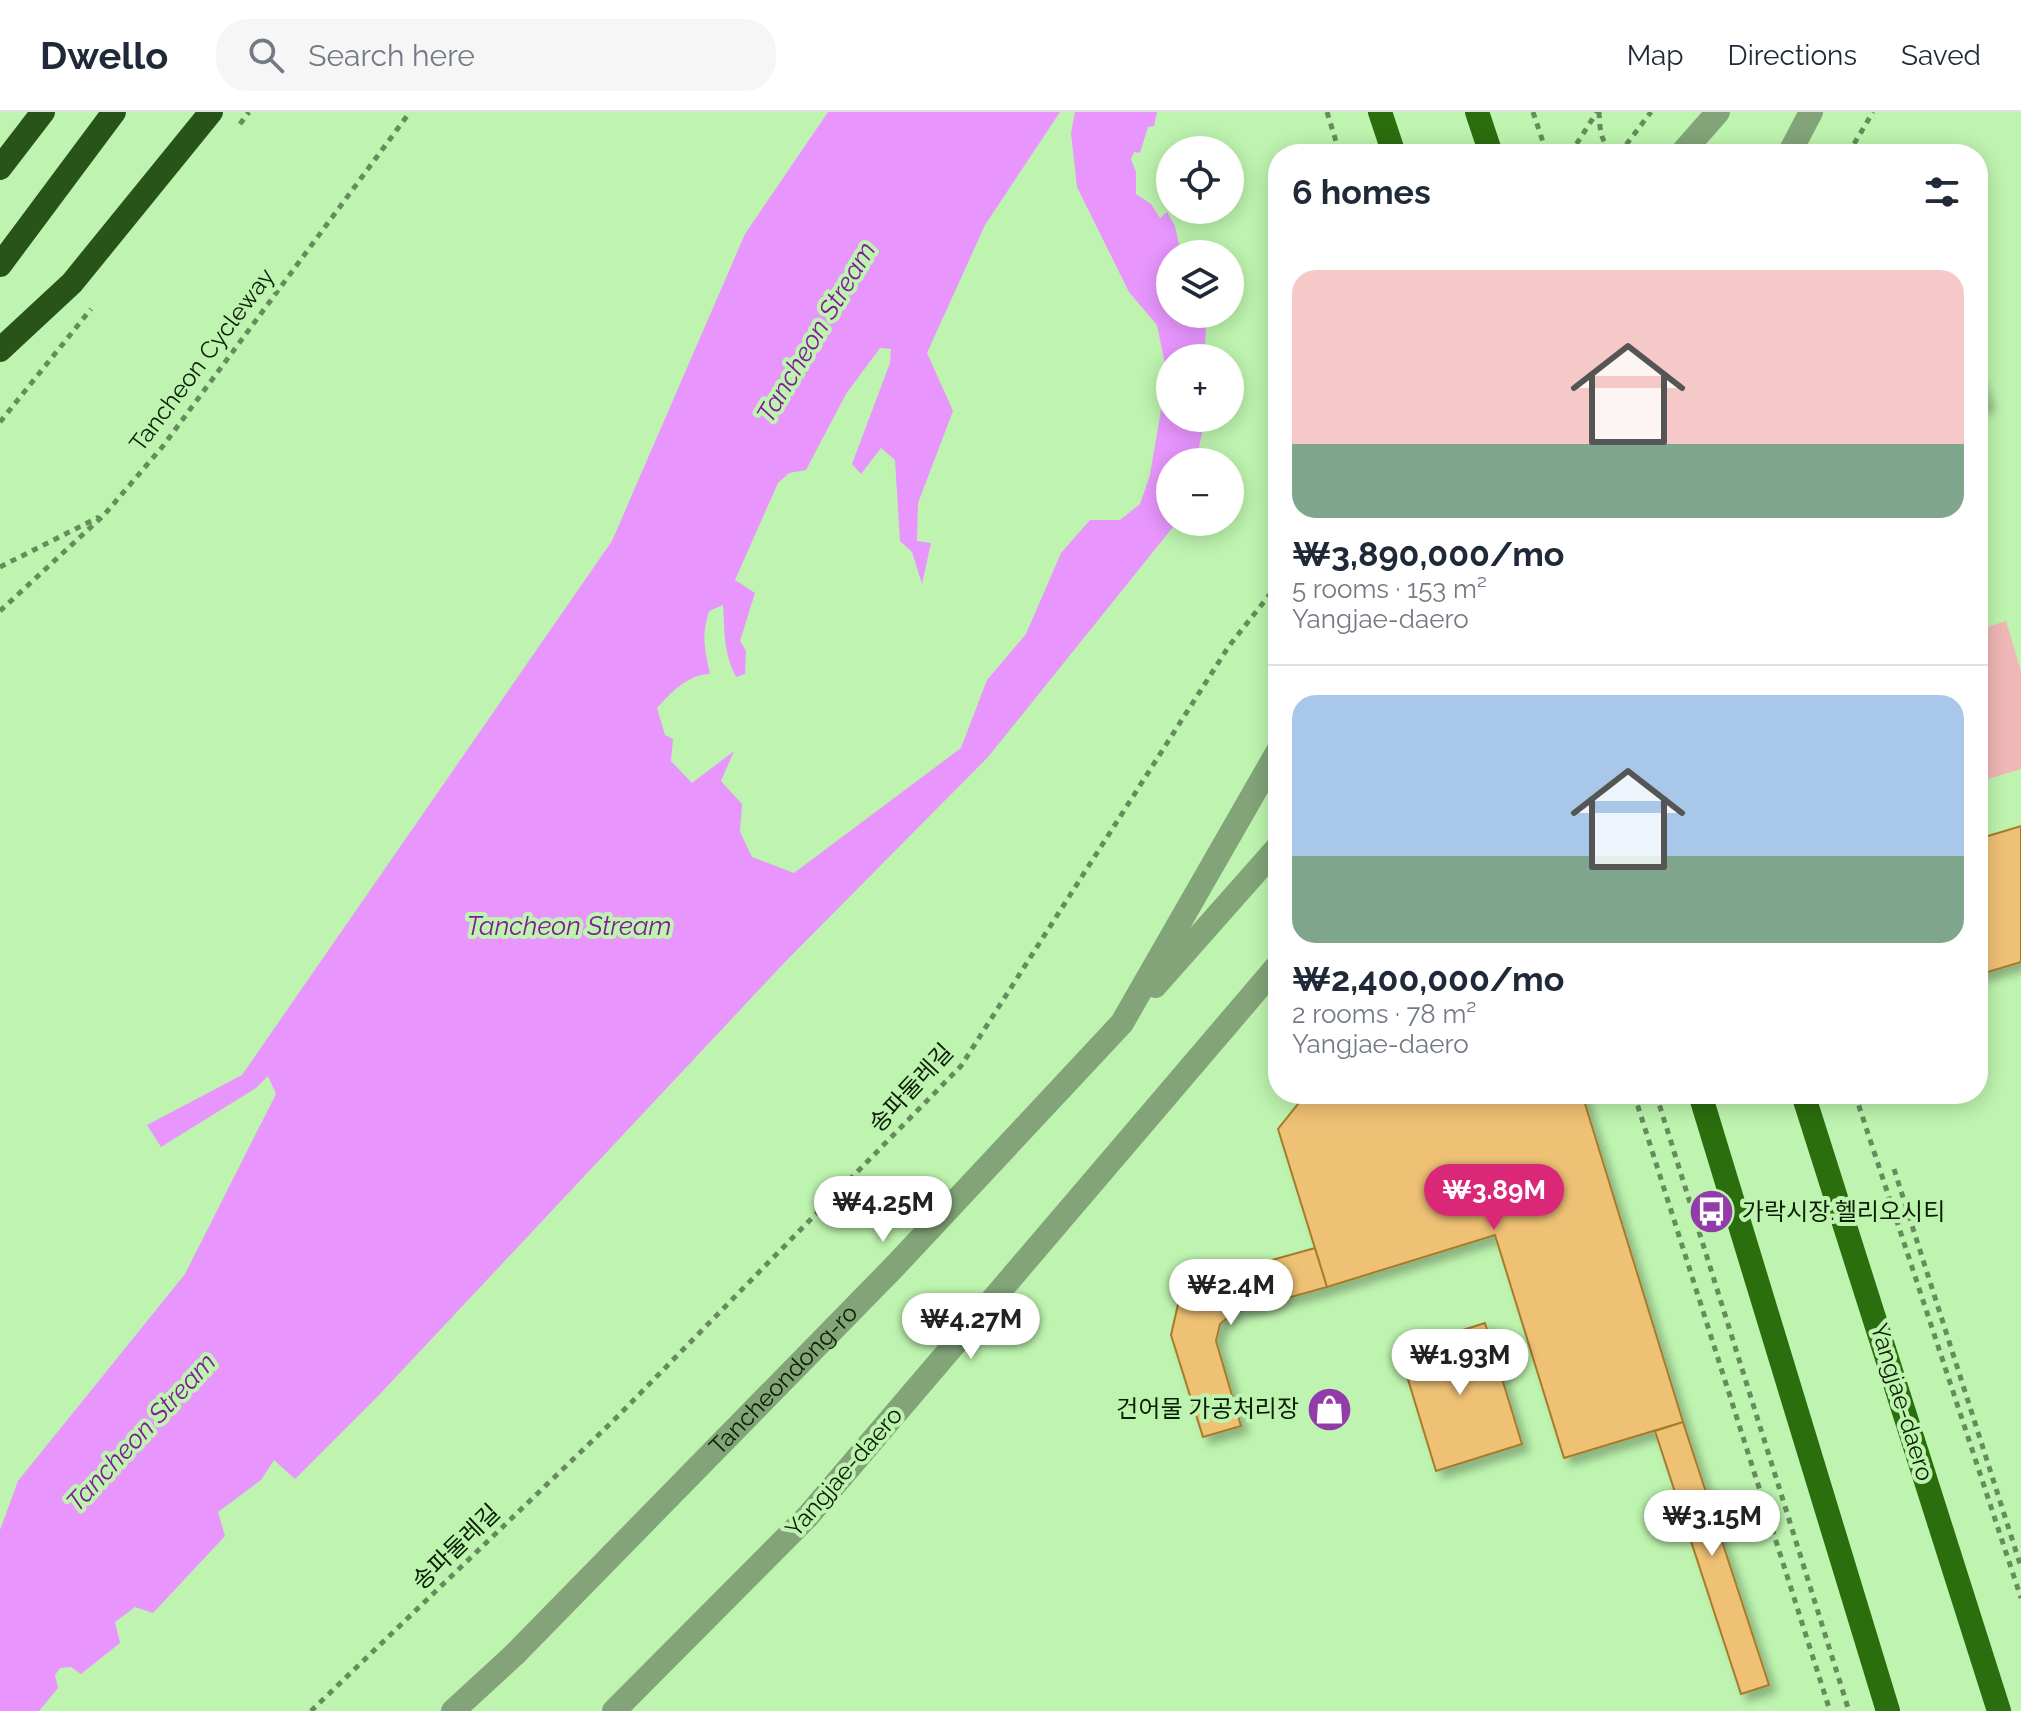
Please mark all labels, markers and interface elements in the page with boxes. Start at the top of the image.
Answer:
search box [216,19,776,91]
text: Dwello [40,33,168,78]
icon: search [244,33,288,77]
text: Search here [308,38,475,73]
text: Map [1627,39,1684,72]
text: Directions [1728,39,1857,72]
text: Saved [1901,39,1981,72]
map controls [1156,136,1244,536]
button: locate [1156,136,1244,224]
icon: filters [1920,170,1964,214]
text: 6 homes [1292,172,1431,212]
water label: Tancheon Stream [750,236,882,428]
button: layers [1156,240,1244,328]
street label: Tancheon Cycleway [123,262,280,457]
icon: home [1556,322,1700,466]
button: + [1156,344,1244,432]
button: − [1156,448,1244,536]
text: ₩3,890,000/mo [1292,534,1564,574]
text: 5 rooms · 153 m² [1292,574,1487,604]
text: Yangjae-daero [1292,604,1469,634]
icon: home [1556,747,1700,891]
water label: Tancheon Stream [467,911,671,941]
text: ₩2,400,000/mo [1292,959,1564,999]
text: 2 rooms · 78 m² [1292,999,1476,1029]
text: Yangjae-daero [1292,1029,1469,1059]
street label: 송파둘레길 [862,1037,959,1138]
pin: ₩3.89M [1429,1164,1559,1232]
text: ₩3.89M [1442,1175,1546,1205]
pin: ₩4.25M [818,1176,948,1244]
text: ₩4.25M [832,1187,934,1217]
bus stop icon: 가락시장.헬리오시티 [1687,1188,1735,1236]
place label: 가락시장.헬리오시티 [1742,1197,1945,1226]
pin: ₩2.4M [1175,1259,1287,1327]
text: ₩2.4M [1187,1270,1275,1300]
pin: ₩4.27M [906,1293,1036,1361]
street label: Tancheondong-ro [703,1298,863,1461]
text: ₩4.27M [920,1304,1022,1334]
street label: Yangjae-daero [1865,1320,1940,1484]
pin: ₩1.93M [1395,1329,1525,1397]
text: ₩1.93M [1410,1340,1510,1370]
water label: Tancheon Stream [60,1347,222,1517]
shop icon: 건어물 가공처리장 [1306,1385,1354,1433]
place label: 건어물 가공처리장 [1116,1394,1299,1423]
street label: Yangjae-daero [779,1401,908,1543]
pin: ₩3.15M [1647,1490,1777,1558]
street label: 송파둘레길 [406,1498,505,1595]
text: ₩3.15M [1662,1501,1762,1531]

